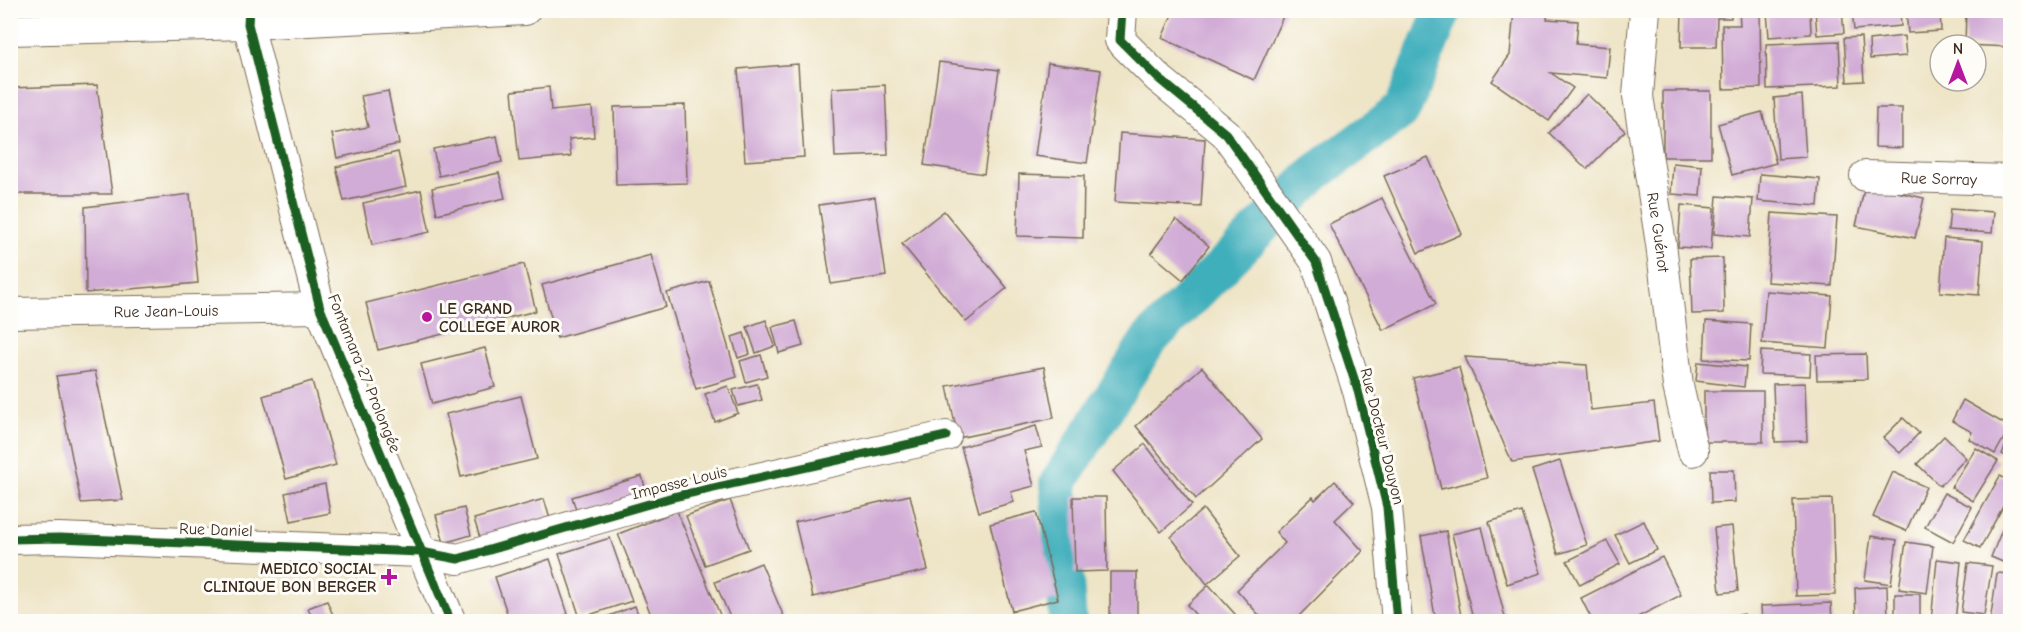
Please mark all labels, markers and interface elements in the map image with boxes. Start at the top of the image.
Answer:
north arrow [1928,33,1988,93]
text: N [1953,40,1963,58]
street label: Rue Sorray [1901,169,1978,189]
street label: Rue Guénot [1643,191,1672,274]
street label: Fontamara 27 Prolongée [324,292,404,455]
place label: LE GRAND COLLEGE AUROR [439,300,560,336]
street label: Rue Jean-Louis [113,302,219,321]
marker: LE GRAND COLLEGE AUROR [420,310,434,324]
street label: Rue Docteur Douyon [1356,366,1408,506]
street label: Impasse Louis [630,462,729,504]
street label: Rue Daniel [179,520,253,540]
place label: MEDICO SOCIAL CLINIQUE BON BERGER [203,560,377,596]
marker: MEDICO SOCIAL CLINIQUE BON BERGER [380,568,398,586]

